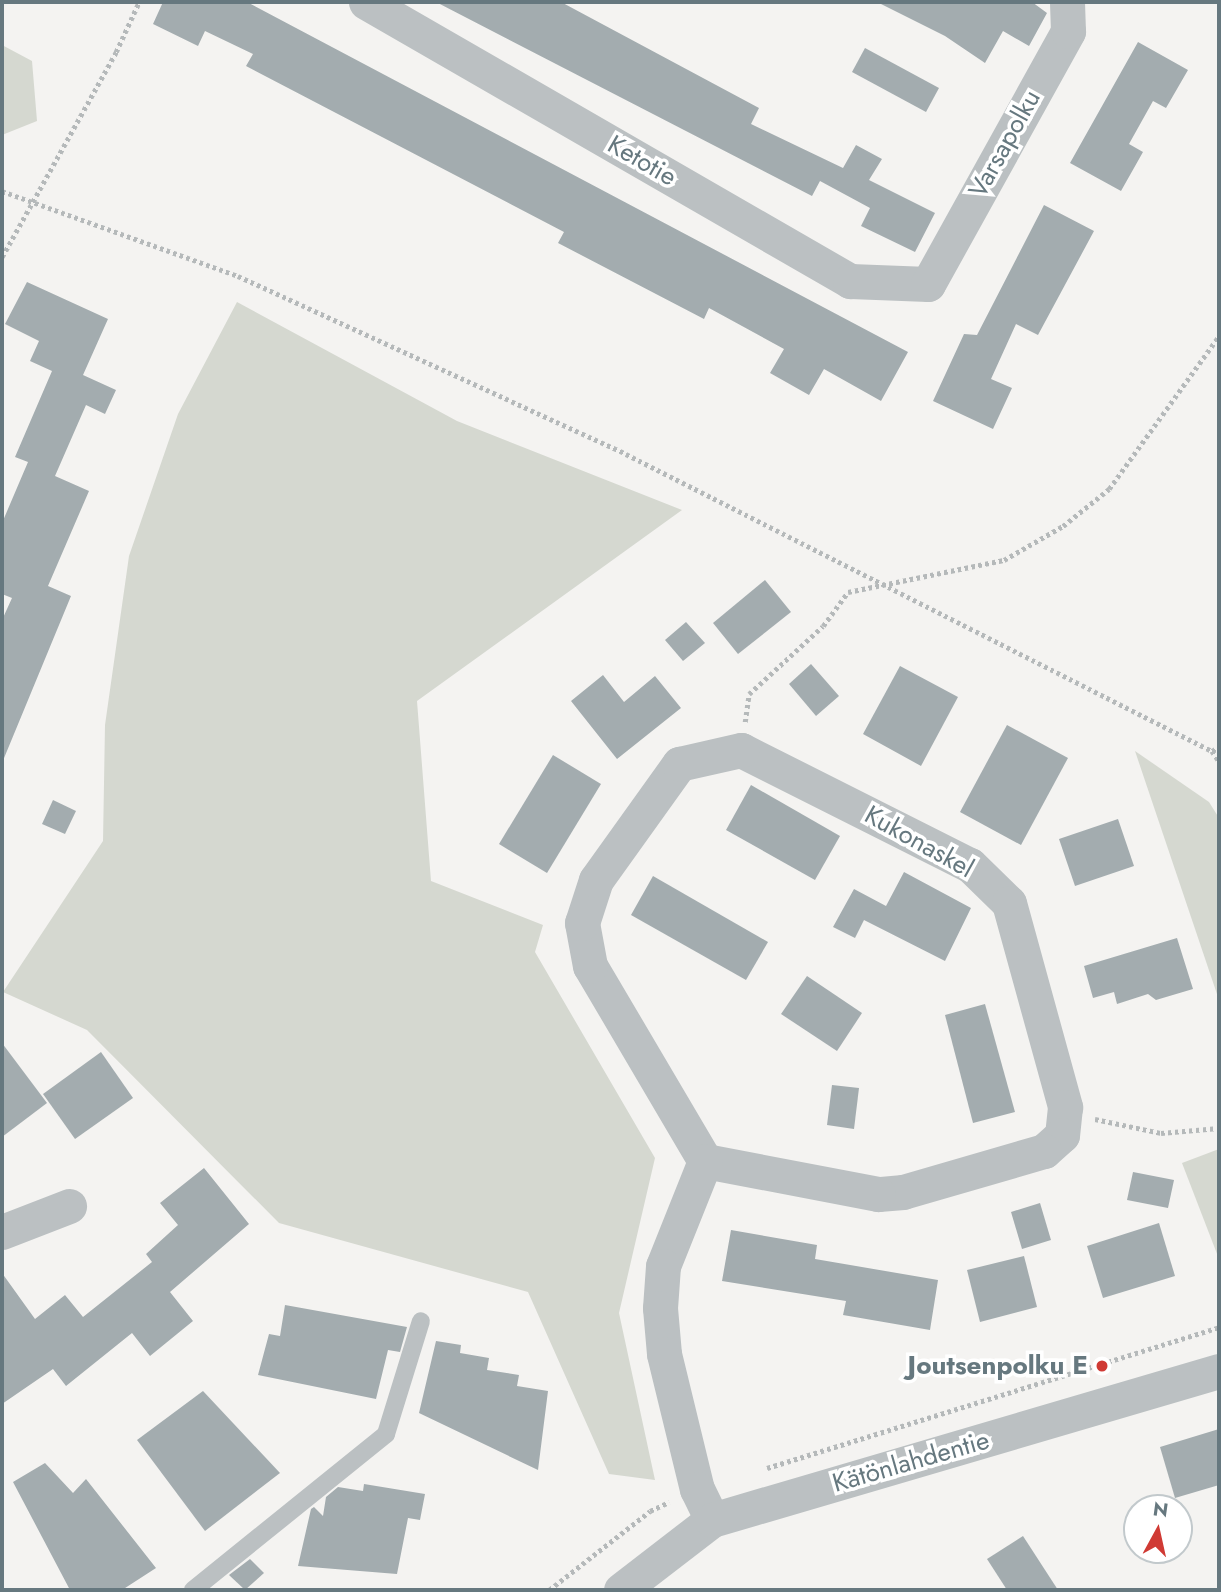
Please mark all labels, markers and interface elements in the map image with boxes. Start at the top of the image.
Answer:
street label: Varsapolku [963,84,1047,204]
street label: Ketotie [602,129,682,193]
street label: Kukonaskel [859,799,979,885]
place label: Joutsenpolku E [908,1350,1088,1382]
marker: Joutsenpolku E [1094,1358,1110,1374]
street label: Kätönlahdentie [829,1425,993,1499]
north arrow [1123,1494,1193,1564]
text: N [1151,1495,1170,1524]

